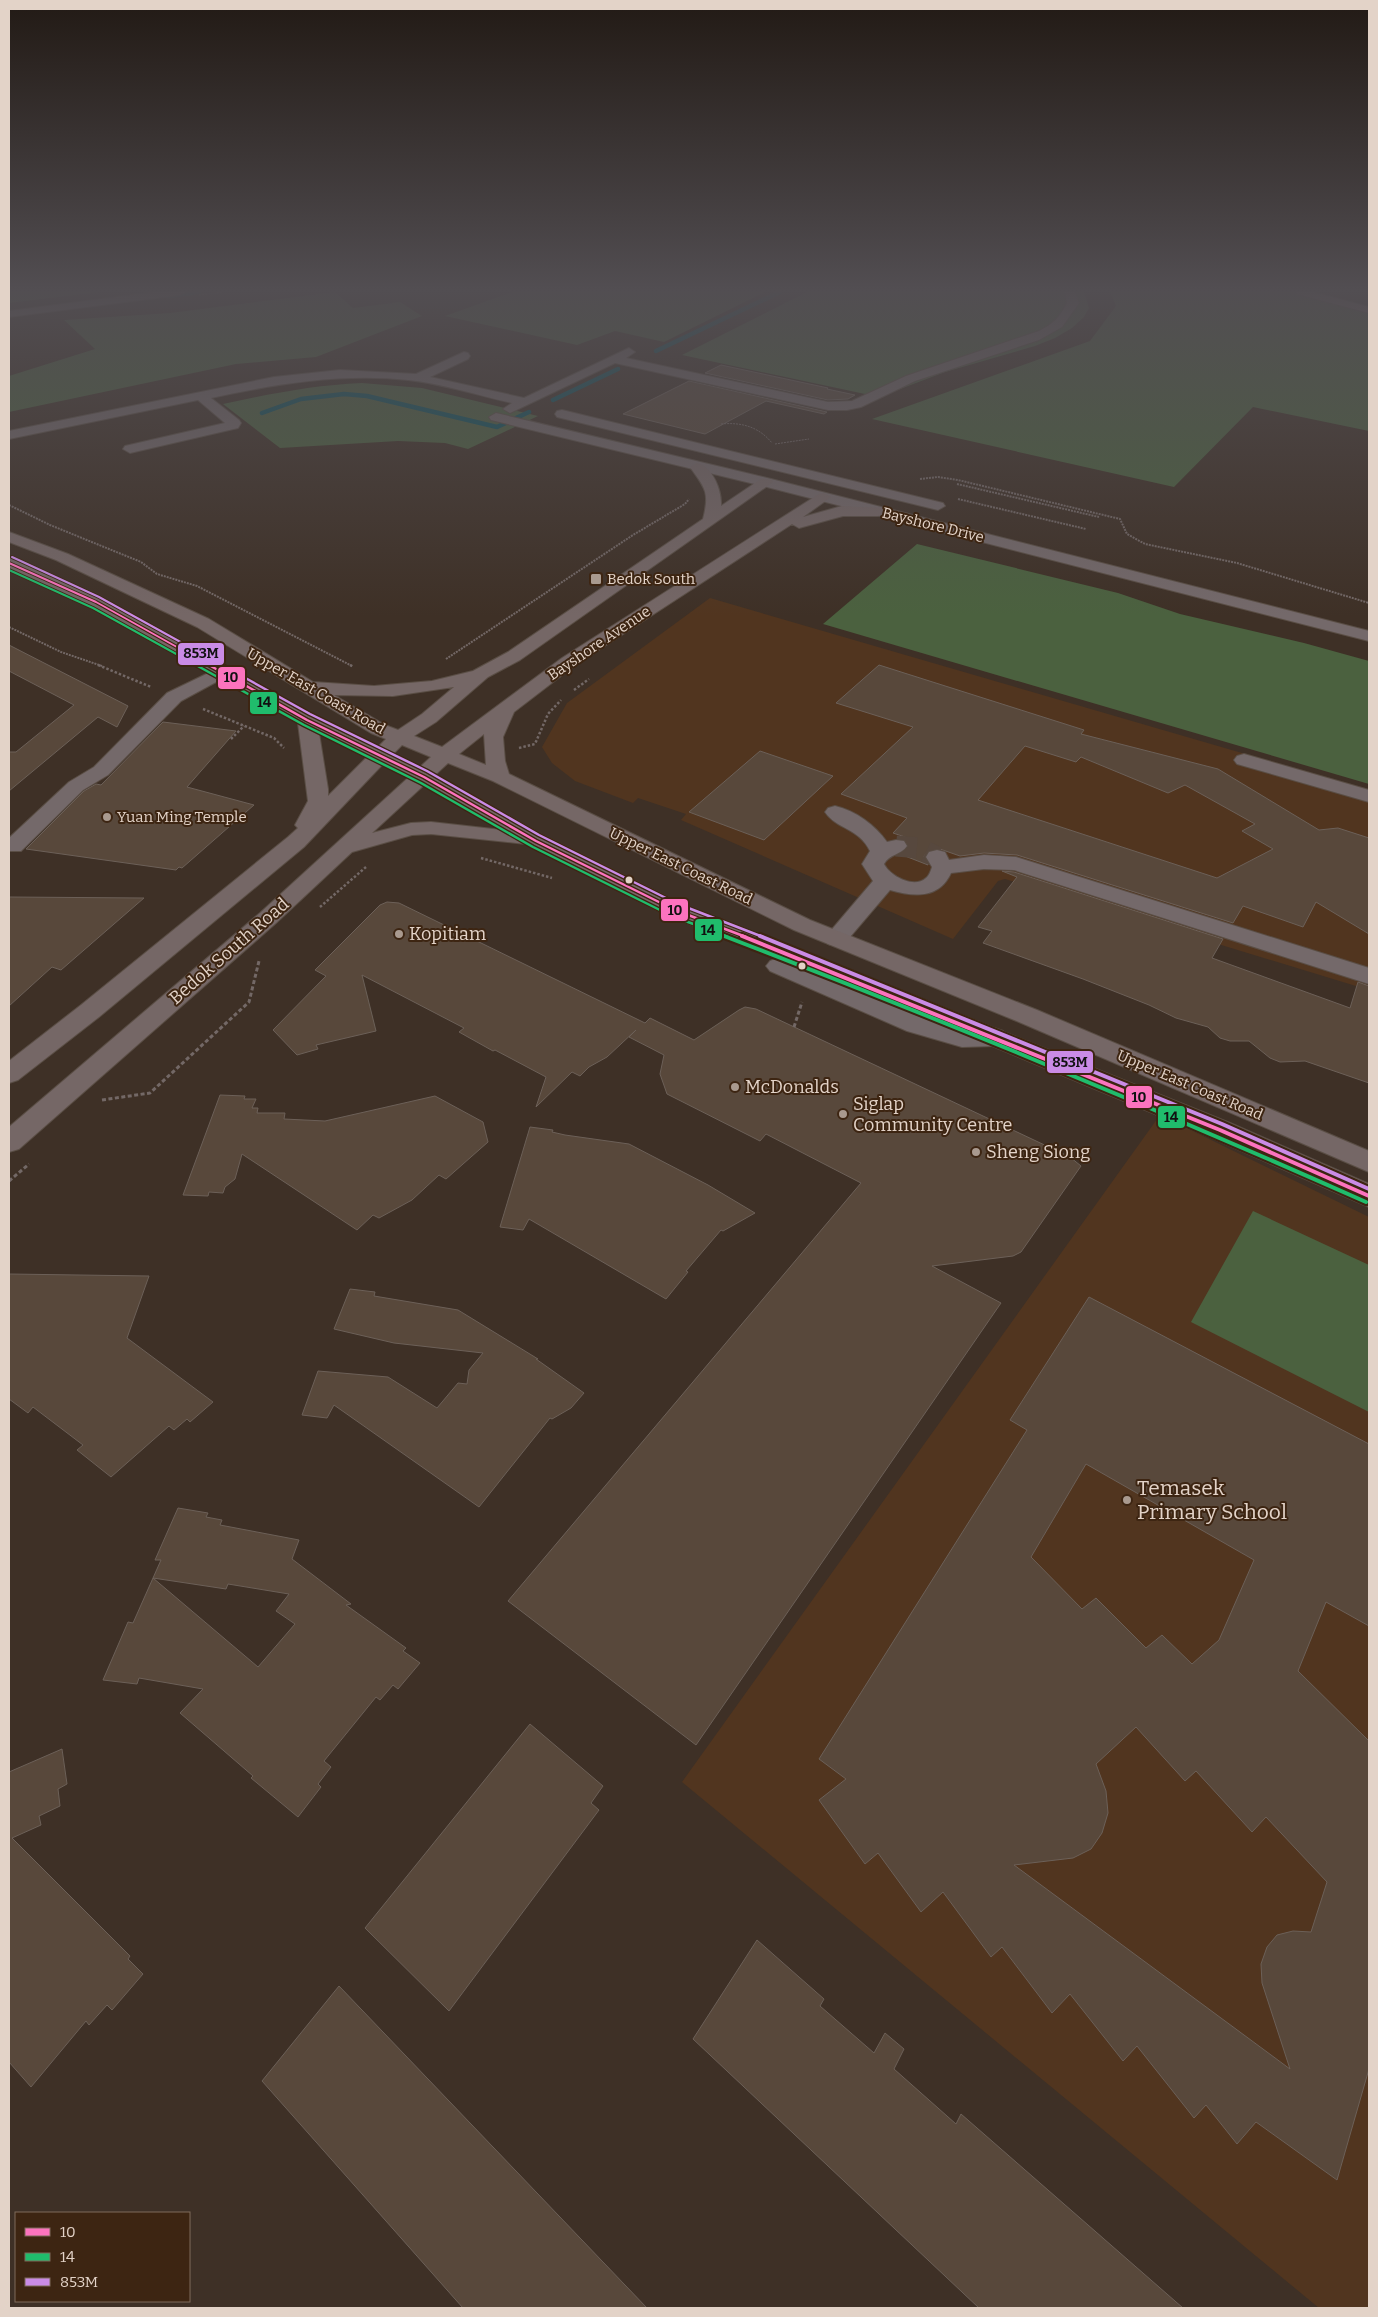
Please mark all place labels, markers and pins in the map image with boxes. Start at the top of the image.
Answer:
place label: Bedok South [607,570,696,588]
marker: Bedok South [589,572,603,586]
place label: Yuan Ming Temple [117,808,247,826]
marker: Yuan Ming Temple [101,811,113,823]
unlabelled marker [624,875,634,885]
place label: Kopitiam [409,923,486,945]
marker: Kopitiam [393,928,405,940]
unlabelled marker [797,961,807,971]
place label: McDonalds [745,1076,839,1098]
marker: McDonalds [729,1081,741,1093]
place label: Siglap Community Centre [853,1093,1012,1136]
marker: Siglap Community Centre [837,1108,849,1120]
place label: Sheng Siong [986,1141,1090,1163]
marker: Sheng Siong [970,1146,982,1158]
place label: Temasek Primary School [1137,1475,1287,1525]
marker: Temasek Primary School [1121,1494,1133,1506]

